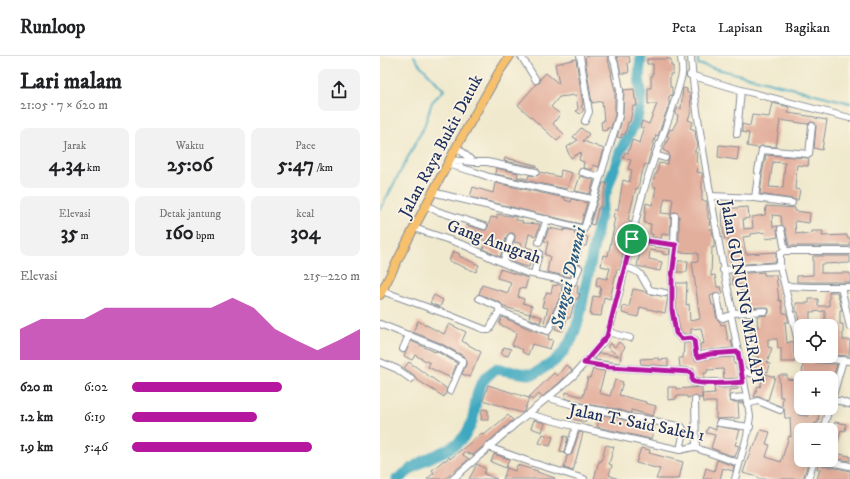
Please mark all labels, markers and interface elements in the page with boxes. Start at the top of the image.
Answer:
text: Runloop [20,16,85,39]
text: Peta [672,19,696,37]
text: Lapisan [718,19,763,37]
text: Bagikan [785,19,830,37]
text: Lari malam [20,68,122,95]
button: share [318,69,360,111]
street label: Jalan Raya Bukit Datuk [393,70,488,223]
text: 21:05 · 7 × 620 m [20,97,108,113]
text: Jarak [63,139,86,153]
text: Waktu [176,139,204,153]
text: Pace [295,139,316,153]
text: 4.34 [49,153,84,178]
text: 25:06 [167,153,213,178]
text: 5:47 [278,153,314,178]
text: km [84,161,101,175]
text: /km [314,161,333,175]
street label: Jalan GUNUNG MERAPI [715,196,769,386]
text: Elevasi [59,207,90,221]
text: Detak jantung [159,207,221,221]
text: kcal [296,207,314,221]
street label: Gang Anugrah [444,215,544,269]
text: 35 [61,221,78,246]
text: 160 [165,221,194,246]
text: 304 [290,221,320,246]
pin [615,222,649,256]
water label: Sungai Dumai [546,224,592,332]
icon: arrive [621,228,643,250]
text: m [78,229,89,243]
text: bpm [194,229,215,243]
text: Elevasi [20,268,57,284]
text: 215–220 m [303,268,360,284]
map controls [794,319,838,467]
button: locate [794,319,838,363]
button: + [794,371,838,415]
text: 620 m [20,379,53,395]
text: 6:02 [84,379,108,395]
street label: Jalan T. Said Saleh 1 [565,399,707,447]
text: 1.2 km [20,409,53,425]
text: 6:19 [84,409,105,425]
button: − [794,423,838,467]
text: 1.9 km [20,439,53,455]
text: 5:46 [84,439,108,455]

